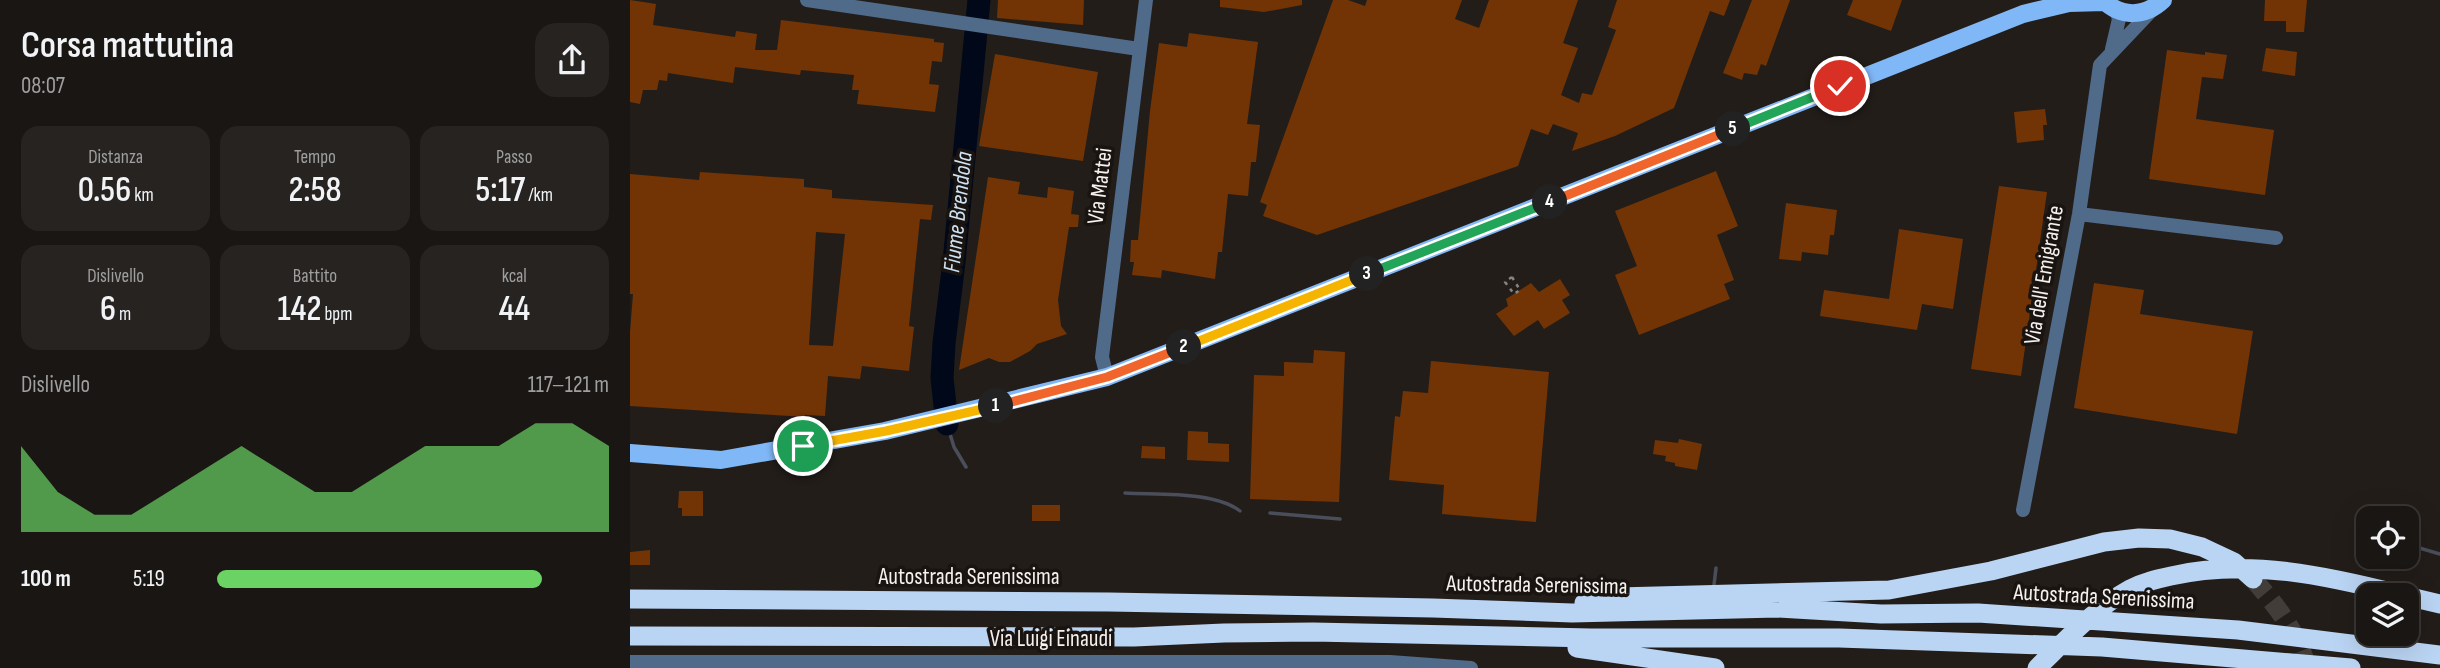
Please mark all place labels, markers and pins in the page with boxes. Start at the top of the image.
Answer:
pin [1810,56,1870,116]
pin: 5 [1716,111,1750,146]
pin: 4 [1532,184,1567,220]
pin: 3 [1350,256,1384,292]
pin: 2 [1166,330,1202,364]
pin: 1 [978,388,1014,424]
pin [773,416,833,476]

